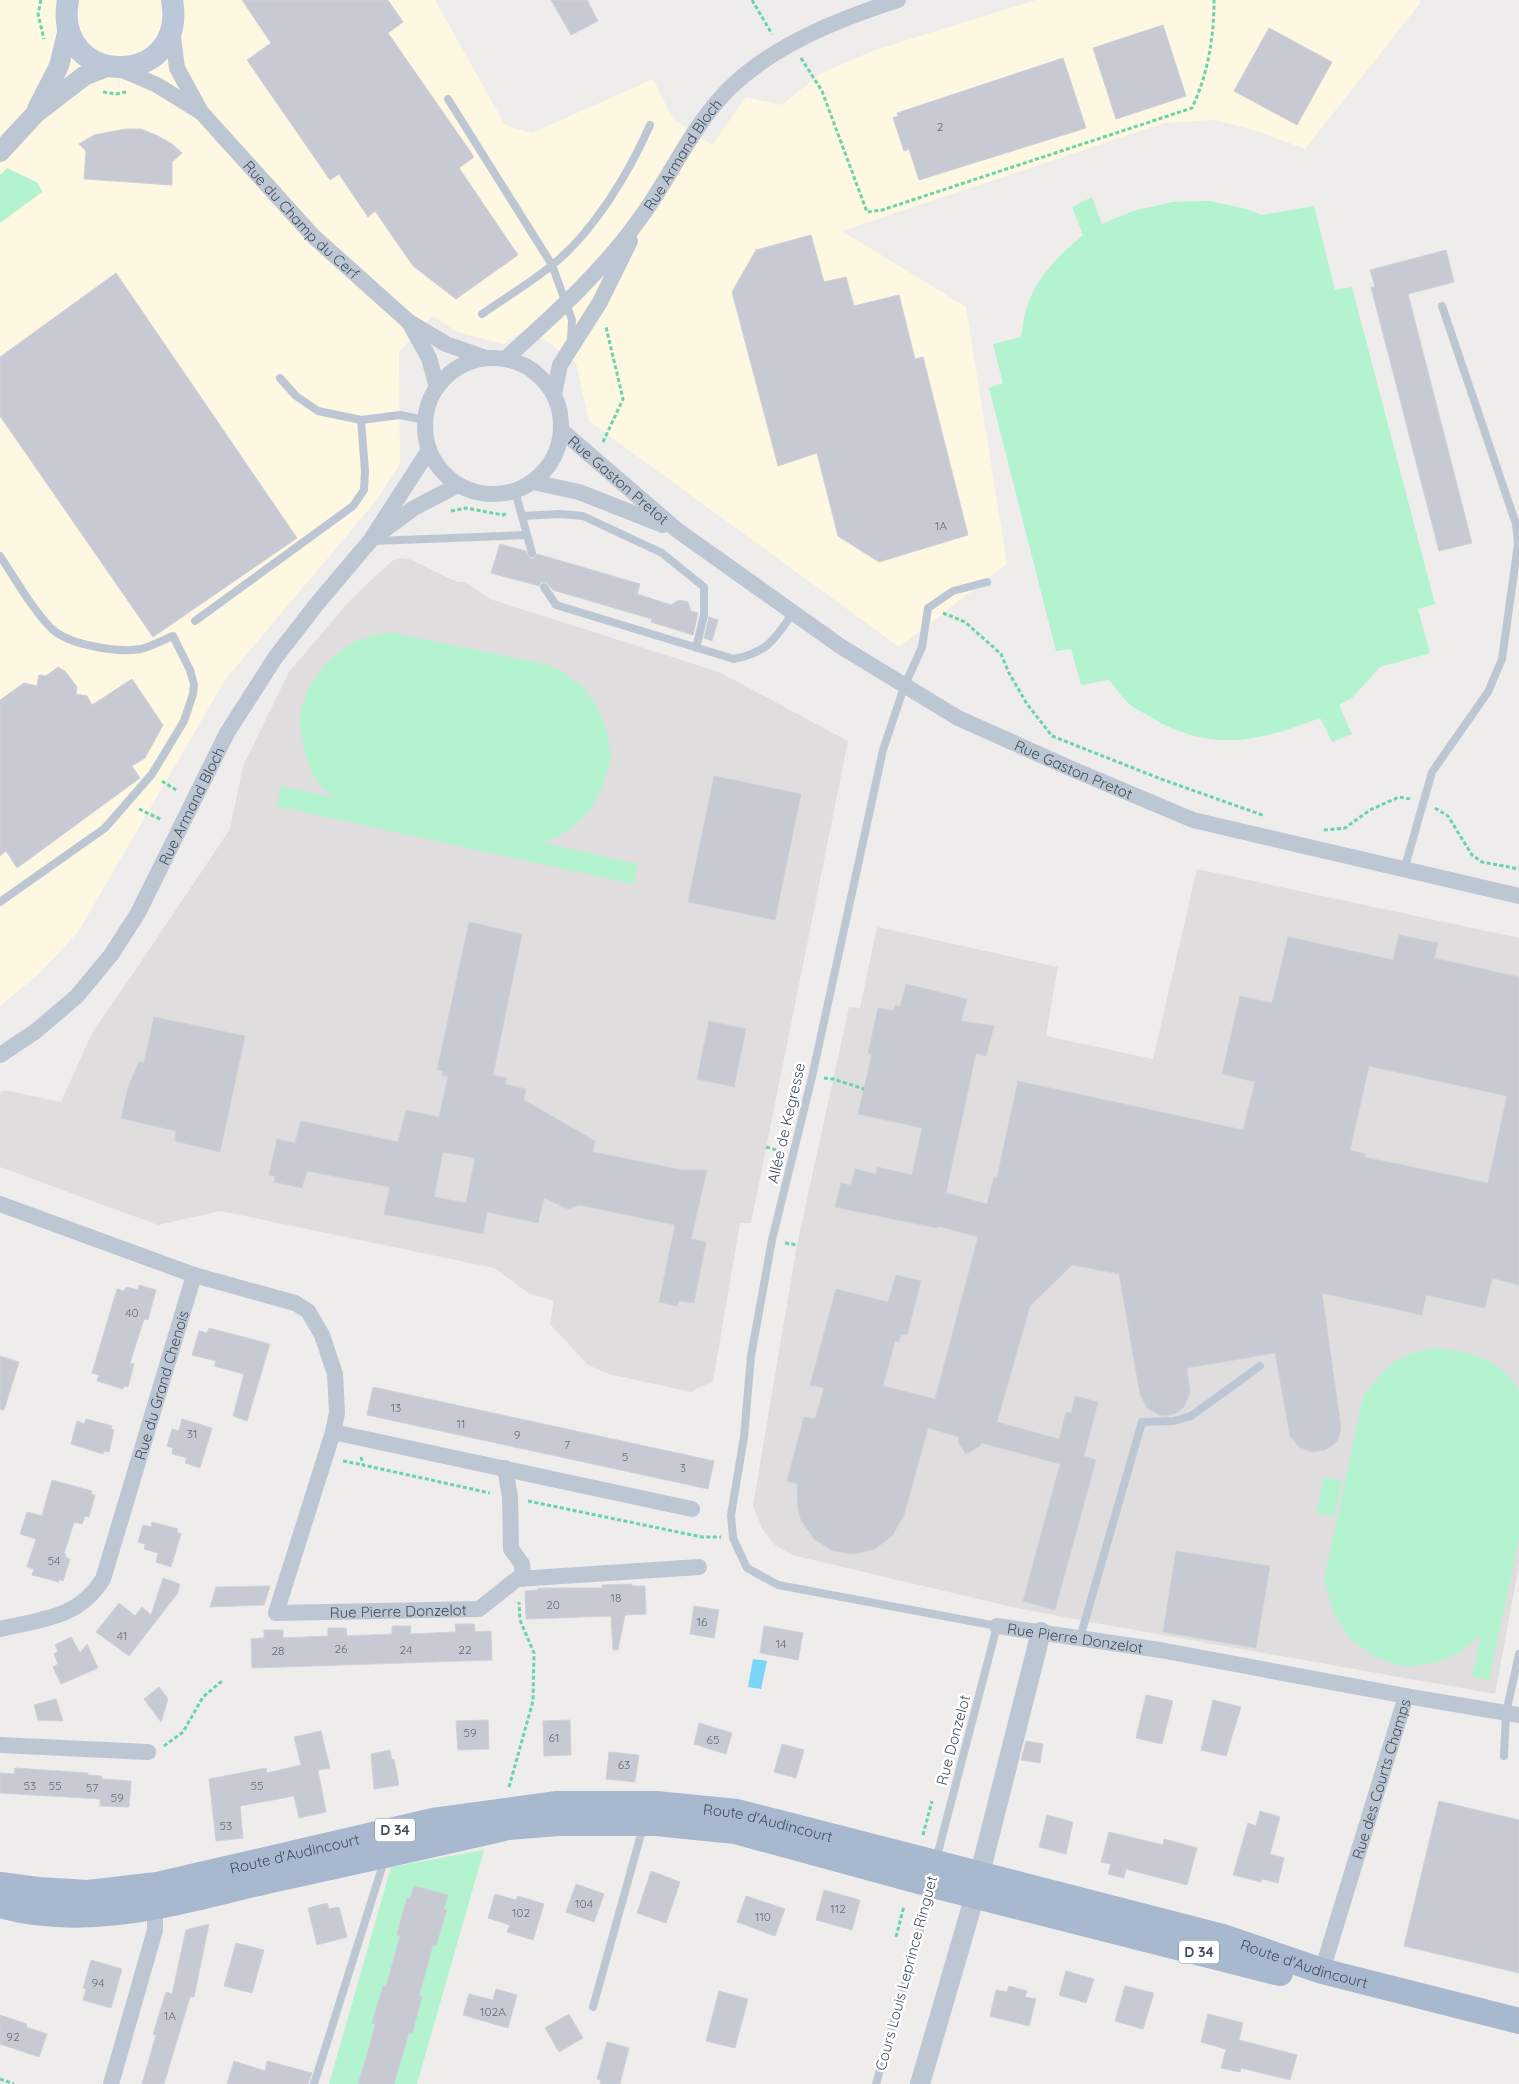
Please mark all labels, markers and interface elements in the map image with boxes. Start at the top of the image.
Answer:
street label: Rue Armand Bloch [639,94,725,214]
house number: 2 [937,119,944,134]
street label: Rue du Champ du Cerf [240,156,364,283]
street label: Rue Gaston Pretot [564,431,673,528]
house number: 1A [935,518,947,533]
street label: Rue Gaston Pretot [1012,735,1136,803]
street label: Rue Armand Bloch [154,743,228,868]
street label: Allée de Kegresse [763,1061,809,1185]
house number: 40 [125,1305,139,1320]
street label: Rue du Grand Chenois [130,1308,192,1462]
house number: 13 [391,1400,401,1415]
house number: 11 [457,1416,465,1431]
house number: 31 [187,1426,197,1441]
house number: 9 [514,1427,521,1442]
house number: 7 [564,1437,570,1452]
house number: 5 [622,1449,628,1464]
house number: 3 [680,1460,686,1475]
house number: 54 [48,1553,60,1568]
house number: 18 [611,1590,621,1605]
house number: 20 [546,1597,560,1612]
street label: Rue Pierre Donzelot [329,1600,467,1621]
house number: 16 [697,1614,708,1629]
street label: Rue Pierre Donzelot [1006,1618,1144,1657]
house number: 41 [117,1628,127,1643]
house number: 14 [776,1636,786,1651]
house number: 26 [334,1641,348,1656]
house number: 24 [400,1642,412,1657]
house number: 22 [458,1642,472,1657]
house number: 28 [271,1643,285,1658]
street label: Rue Donzelot [932,1693,974,1787]
street label: Rue des Courts Champs [1347,1696,1414,1861]
house number: 59 [463,1725,477,1740]
house number: 61 [549,1730,559,1745]
house number: 65 [707,1732,720,1747]
house number: 63 [618,1757,630,1772]
house number: 53 [24,1778,36,1793]
house number: 55 [48,1778,62,1793]
house number: 55 [250,1778,264,1793]
house number: 57 [86,1780,98,1795]
house number: 59 [110,1790,124,1805]
street label: Route d'Audincourt [702,1799,835,1846]
house number: 53 [220,1818,232,1833]
road number: D 34 [375,1818,415,1842]
street label: Route d'Audincourt [228,1829,361,1877]
street label: Cours Louis Leprince Ringuet [871,1873,941,2073]
house number: 104 [575,1896,593,1911]
house number: 112 [830,1901,846,1916]
house number: 102 [512,1905,530,1920]
house number: 110 [755,1909,771,1924]
street label: Route d'Audincourt [1238,1934,1370,1992]
road number: D 34 [1179,1940,1219,1964]
house number: 94 [91,1975,105,1990]
house number: 102A [480,2004,506,2019]
house number: 1A [164,2008,176,2023]
house number: 92 [6,2029,20,2044]

